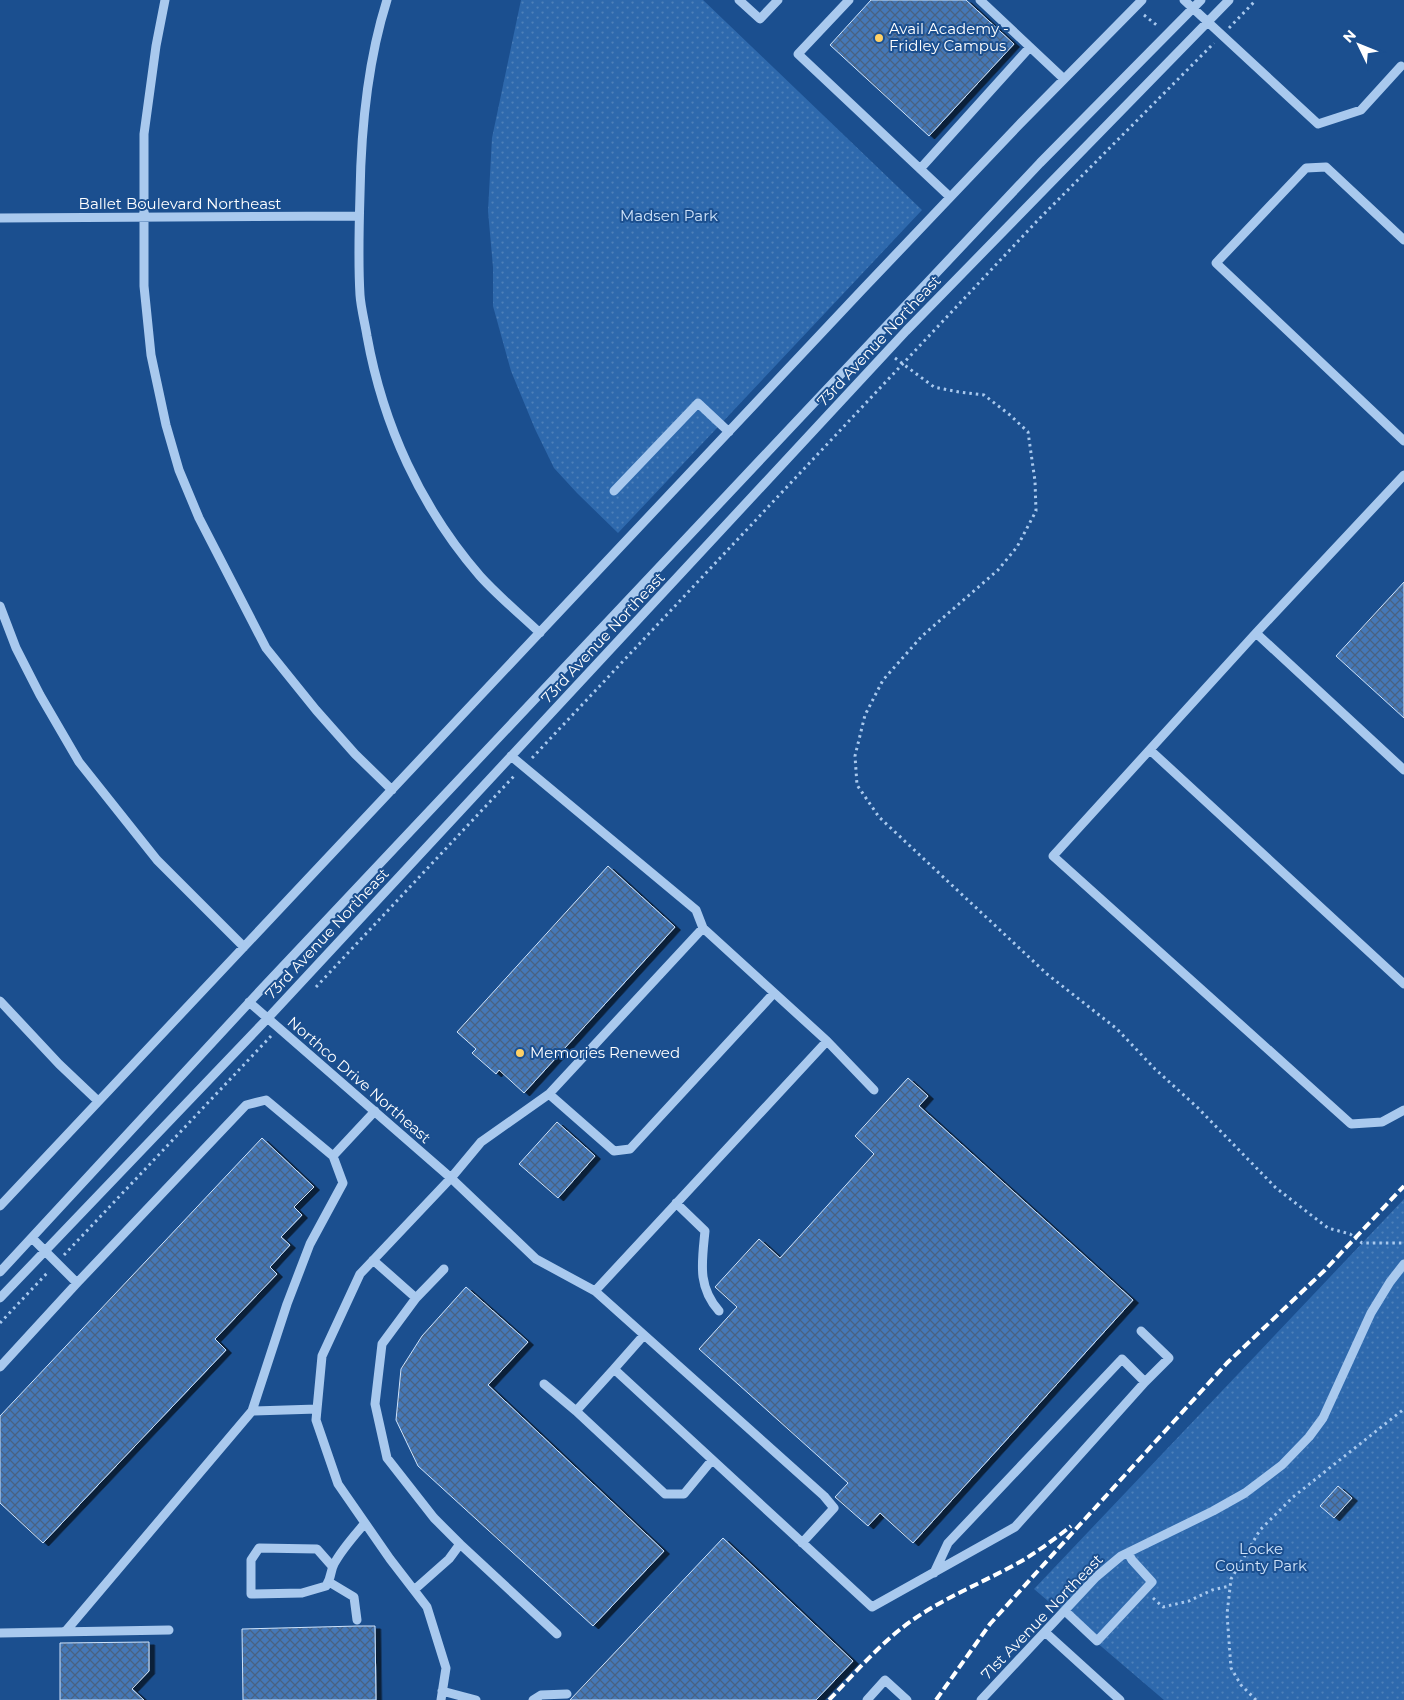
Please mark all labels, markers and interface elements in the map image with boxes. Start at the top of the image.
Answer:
place label: Avail Academy - Fridley Campus [889,19,1009,55]
north arrow [1334,20,1384,70]
text: N [1339,26,1360,46]
marker: Avail Academy - Fridley Campus [873,32,885,44]
street label: Ballet Boulevard Northeast [79,194,281,213]
park label: Madsen Park [620,206,718,225]
street label: 73rd Avenue Northeast [813,271,945,410]
street label: 73rd Avenue Northeast [537,568,669,707]
street label: 73rd Avenue Northeast [261,864,393,1003]
street label: Northco Drive Northeast [284,1012,435,1147]
place label: Memories Renewed [530,1043,680,1062]
marker: Memories Renewed [514,1047,526,1059]
park label: Locke County Park [1215,1539,1307,1575]
street label: 71st Avenue Northeast [977,1550,1107,1683]

